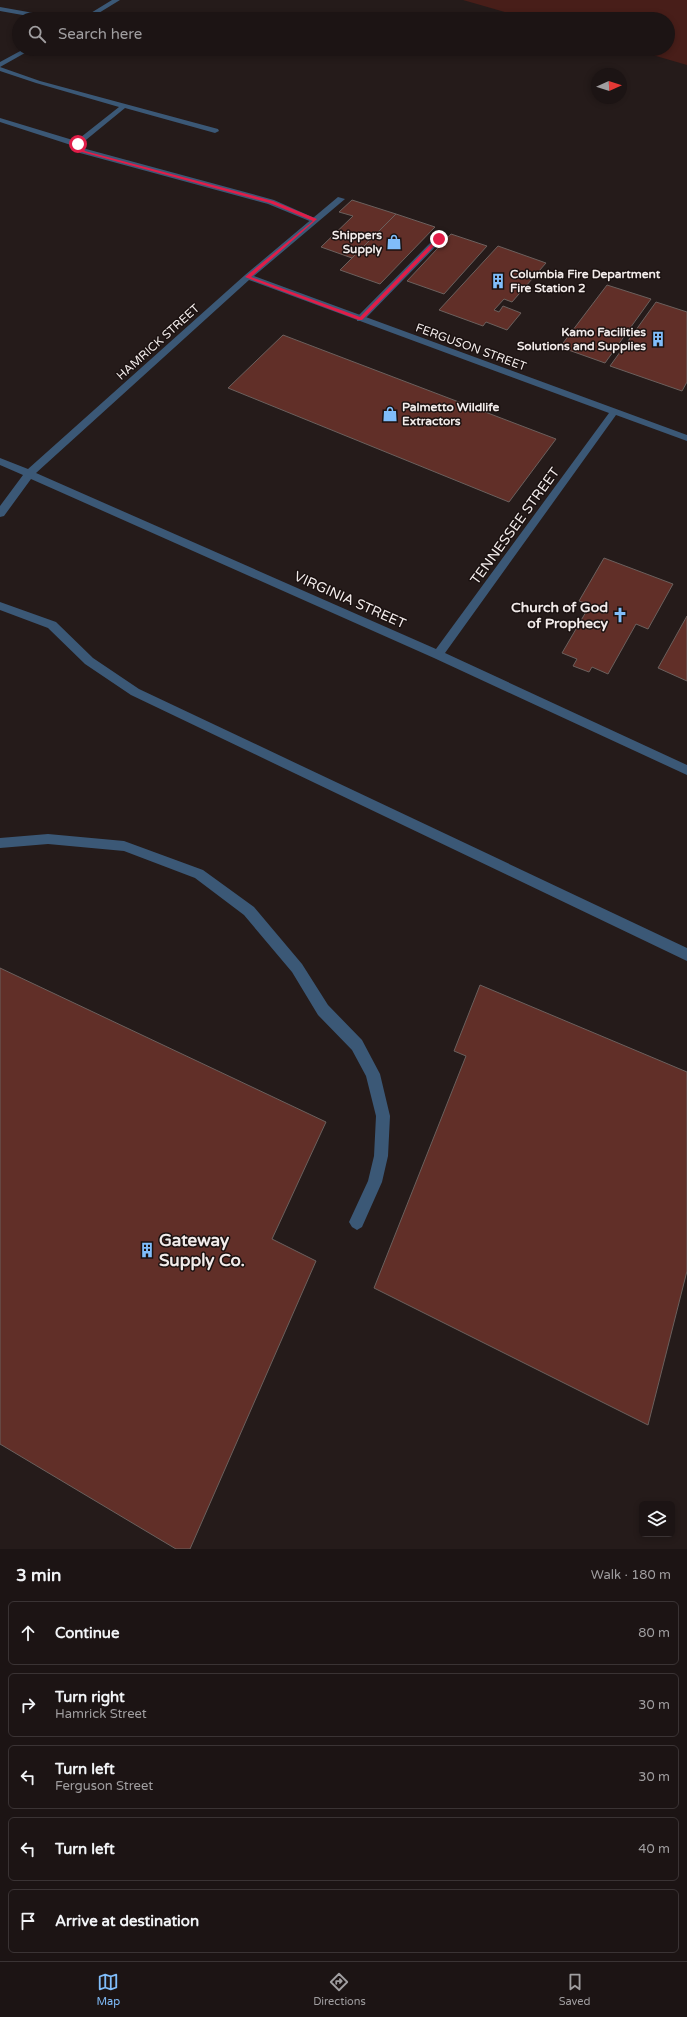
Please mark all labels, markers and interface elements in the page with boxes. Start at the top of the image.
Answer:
search box [12,12,675,56]
icon: search [26,23,48,45]
text: Search here [58,25,142,43]
north arrow [591,68,627,104]
route start [69,135,87,153]
place label: Shippers Supply [332,228,383,257]
route end [430,230,448,248]
shop icon: Shippers Supply [385,233,403,251]
place label: Columbia Fire Department Fire Station 2 [510,267,661,295]
building icon: Columbia Fire Department Fire Station 2 [489,272,507,290]
street label: HAMRICK STREET [114,301,203,383]
street label: FERGUSON STREET [414,320,529,374]
place label: Kamo Facilities Solutions and Supplies [517,325,646,354]
building icon: Kamo Facilities Solutions and Supplies [649,330,667,348]
place label: Palmetto Wildlife Extractors [402,400,500,428]
shop icon: Palmetto Wildlife Extractors [381,405,399,423]
street label: TENNESSEE STREET [467,464,563,588]
street label: VIRGINIA STREET [291,568,409,632]
place label: Church of God of Prophecy [511,599,608,632]
church icon: Church of God of Prophecy [611,606,629,624]
place label: Gateway Supply Co. [159,1230,245,1271]
building icon: Gateway Supply Co. [138,1241,156,1259]
map controls [639,1501,675,1537]
button: layers [639,1501,675,1537]
text: 3 min [16,1565,61,1586]
text: Walk · 180 m [591,1567,671,1583]
icon: ahead [17,1622,39,1644]
text: Continue [55,1624,119,1642]
text: 80 m [638,1625,670,1641]
text: Turn right [55,1688,125,1706]
icon: right [17,1694,39,1716]
text: 30 m [638,1697,670,1713]
text: Hamrick Street [55,1706,147,1722]
text: Turn left [55,1760,115,1778]
icon: left [17,1766,39,1788]
text: 30 m [638,1769,670,1785]
text: Ferguson Street [55,1778,153,1794]
icon: left [17,1838,39,1860]
text: Turn left [55,1840,115,1858]
text: 40 m [638,1841,670,1857]
icon: arrive [17,1910,39,1932]
text: Arrive at destination [55,1912,199,1930]
tab: Map [96,1971,120,2008]
tab: Directions [313,1971,366,2008]
tab: Saved [559,1971,591,2008]

